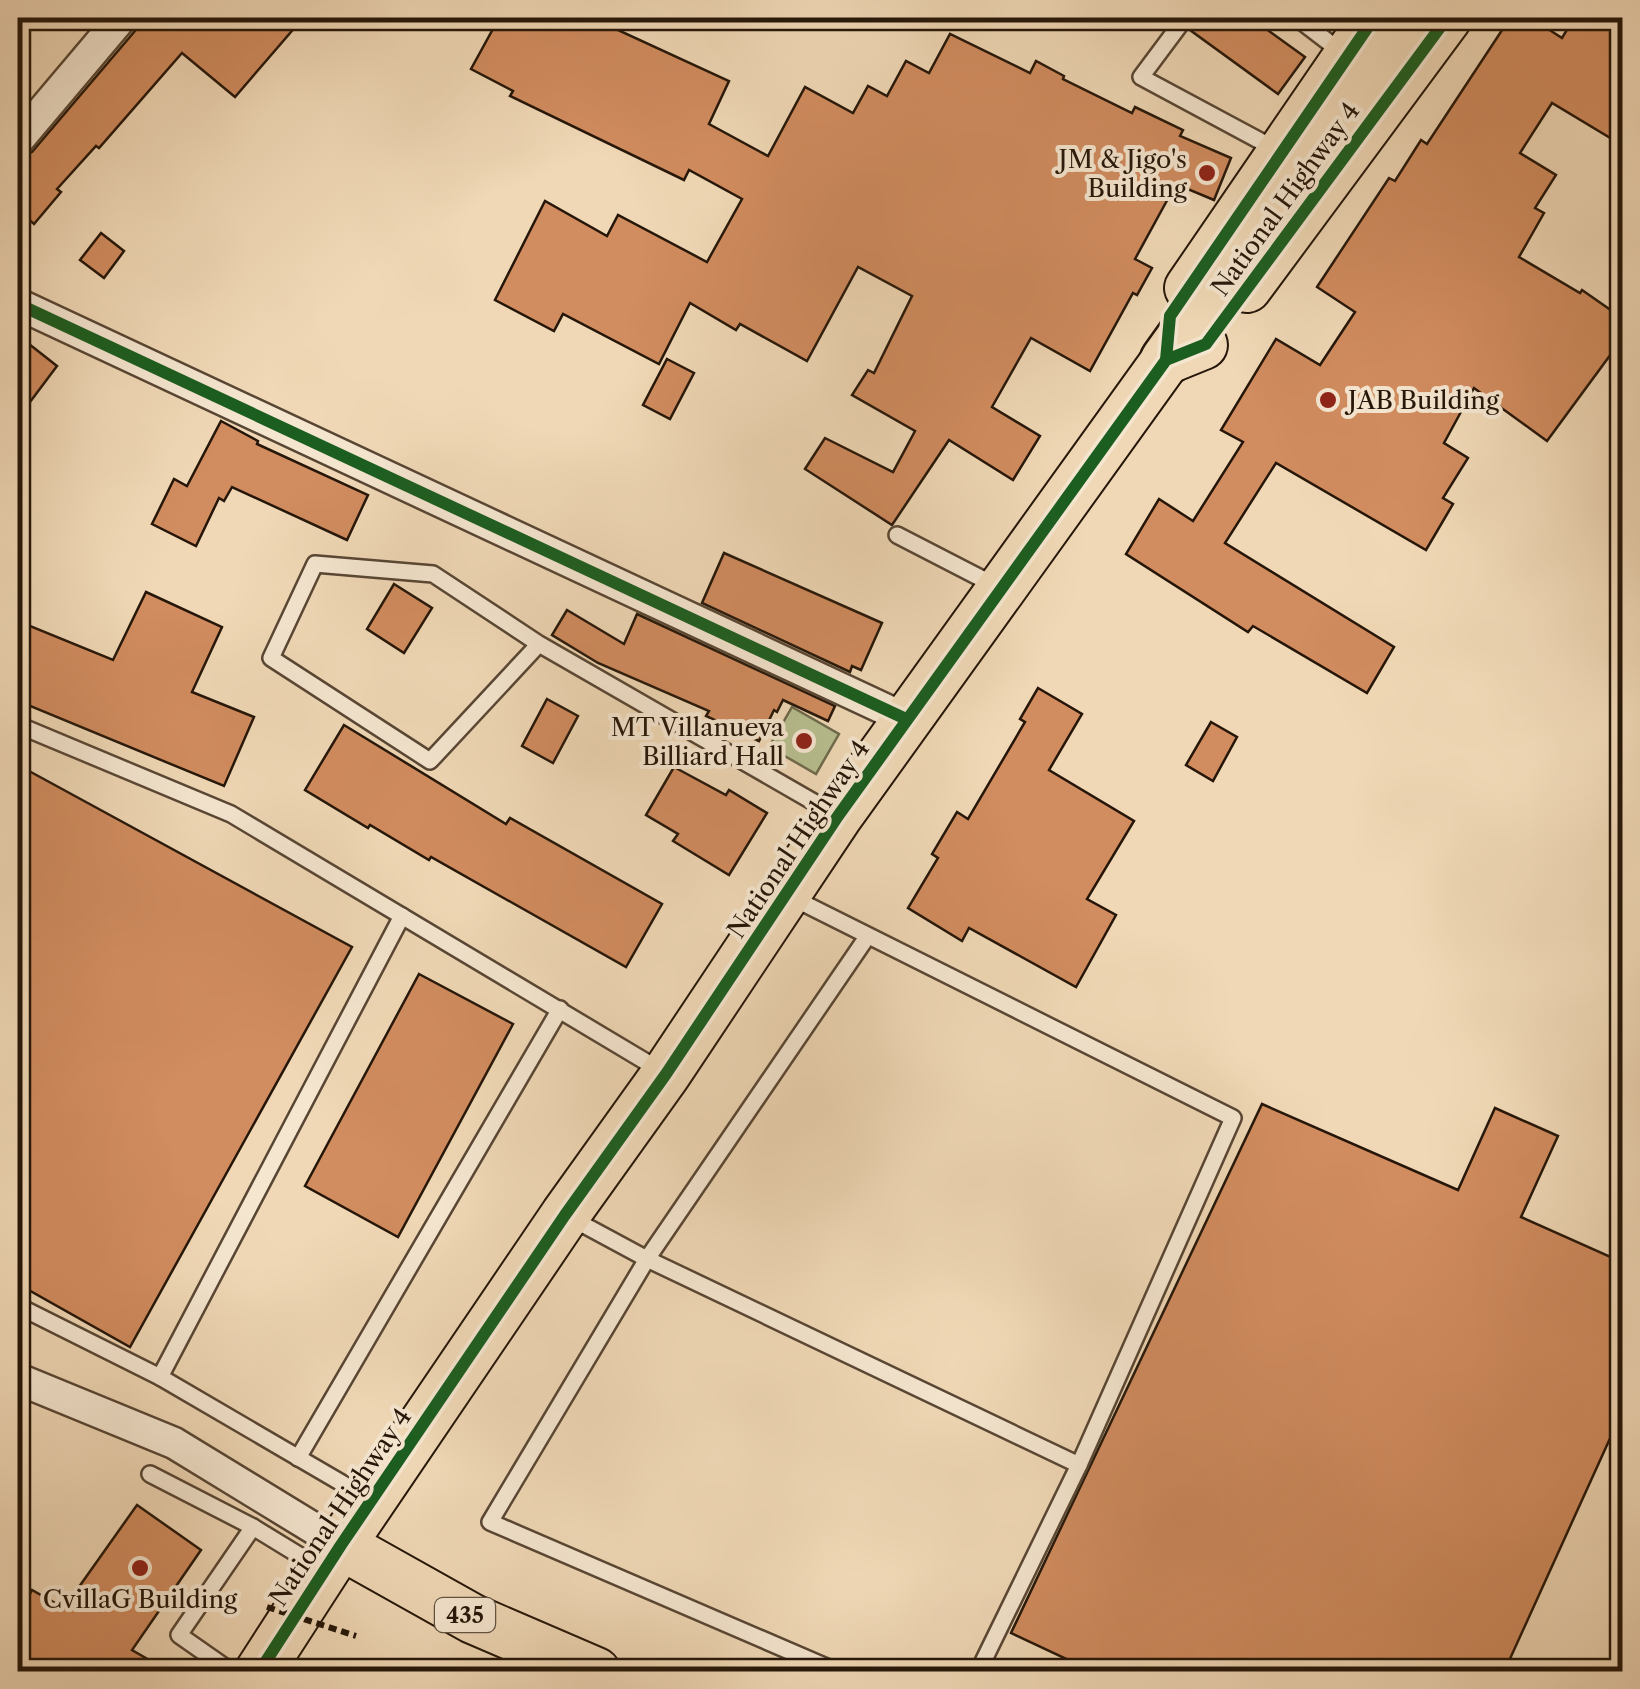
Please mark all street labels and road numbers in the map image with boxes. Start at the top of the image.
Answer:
street label: National Highway 4 [1205,96,1366,302]
street label: National Highway 4 [721,734,876,944]
street label: National Highway 4 [263,1402,418,1612]
road number: 435 [435,1598,495,1632]

